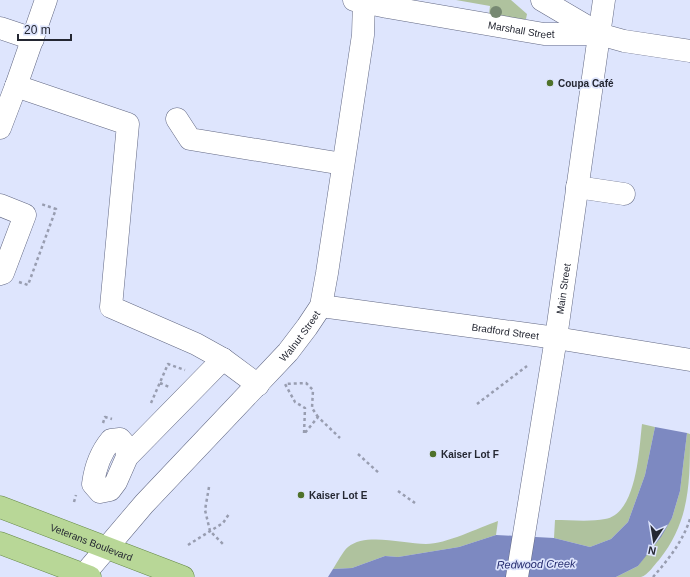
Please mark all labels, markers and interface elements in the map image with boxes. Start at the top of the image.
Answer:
scale bar [18,16,71,42]
street label: Marshall Street [487,19,555,40]
text: 20 m [24,23,51,37]
marker: Coupa Café [545,78,555,88]
place label: Coupa Café [558,78,614,89]
street label: Main Street [554,262,572,315]
street label: Walnut Street [277,308,322,363]
street label: Bradford Street [471,321,540,341]
marker: Kaiser Lot F [428,449,438,459]
place label: Kaiser Lot F [441,449,499,460]
marker: Kaiser Lot E [296,490,306,500]
place label: Kaiser Lot E [309,490,368,501]
street label: Veterans Boulevard [49,521,134,563]
north arrow [634,521,674,561]
text: N [647,544,657,557]
water label: Redwood Creek [496,557,576,571]

